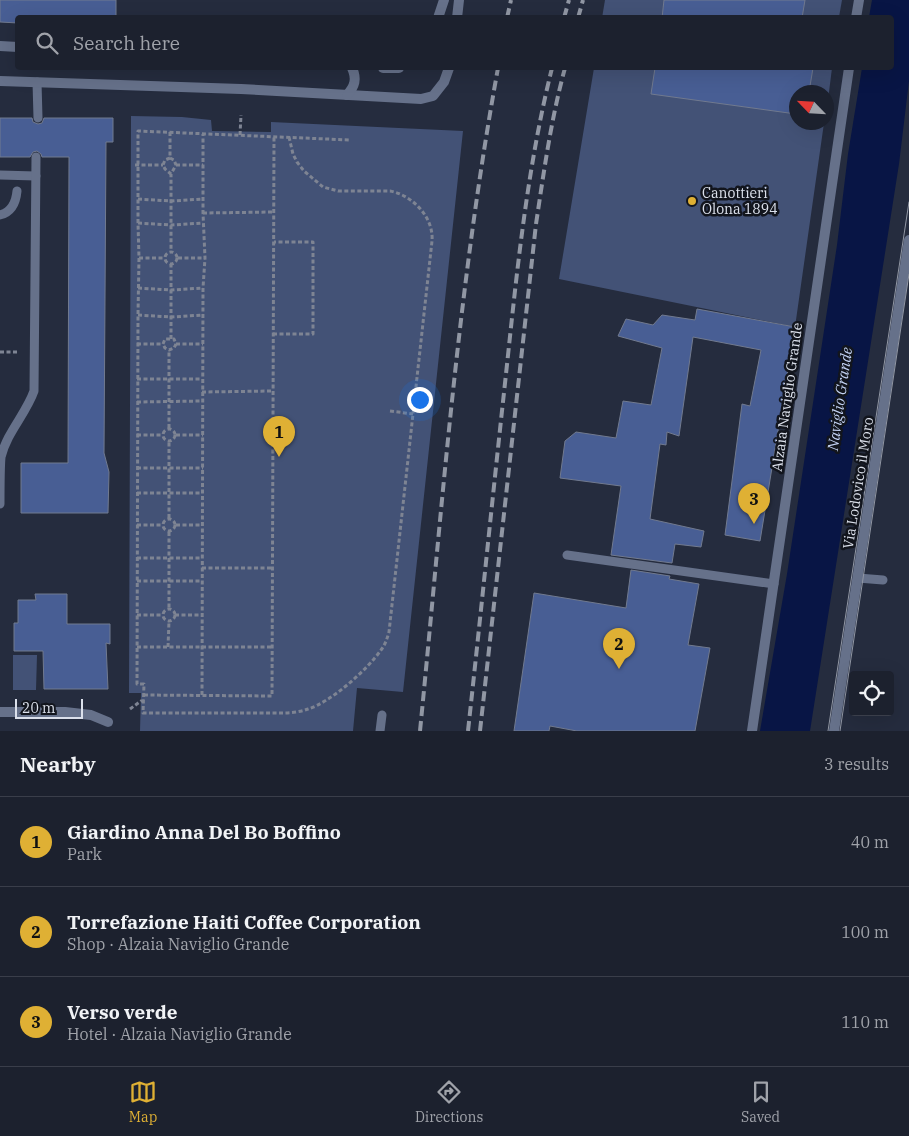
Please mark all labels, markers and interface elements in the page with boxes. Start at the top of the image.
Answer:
search box [15,15,894,70]
icon: search [33,29,61,57]
text: Search here [73,31,180,55]
north arrow [789,85,834,130]
place label: Canottieri Olona 1894 [702,184,778,218]
marker: Canottieri Olona 1894 [686,195,698,207]
street label: Alzaia Naviglio Grande [768,321,806,473]
water label: Naviglio Grande [823,346,856,453]
your location [407,387,433,413]
pin: 1 [263,416,295,457]
street label: Via Lodovico il Moro [839,416,877,550]
pin: 3 [738,483,770,524]
pin: 2 [603,628,635,669]
map controls [849,671,894,716]
button: locate [849,671,894,716]
scale bar [15,696,82,719]
text: 20 m [22,699,55,717]
text: Nearby [20,750,96,778]
text: 3 results [824,754,889,774]
text: Giardino Anna Del Bo Boffino [67,820,341,844]
text: 1 [31,832,41,852]
text: 40 m [851,832,889,852]
text: Park [67,844,102,864]
text: Torrefazione Haiti Coffee Corporation [67,910,421,934]
text: 2 [31,922,41,942]
text: 100 m [841,922,889,942]
text: Shop · Alzaia Naviglio Grande [67,934,289,954]
text: Verso verde [67,1000,177,1024]
text: 3 [31,1012,41,1032]
text: 110 m [841,1012,889,1032]
text: Hotel · Alzaia Naviglio Grande [67,1024,292,1044]
tab: Map [129,1078,157,1126]
tab: Directions [415,1078,483,1126]
tab: Saved [741,1078,780,1126]

